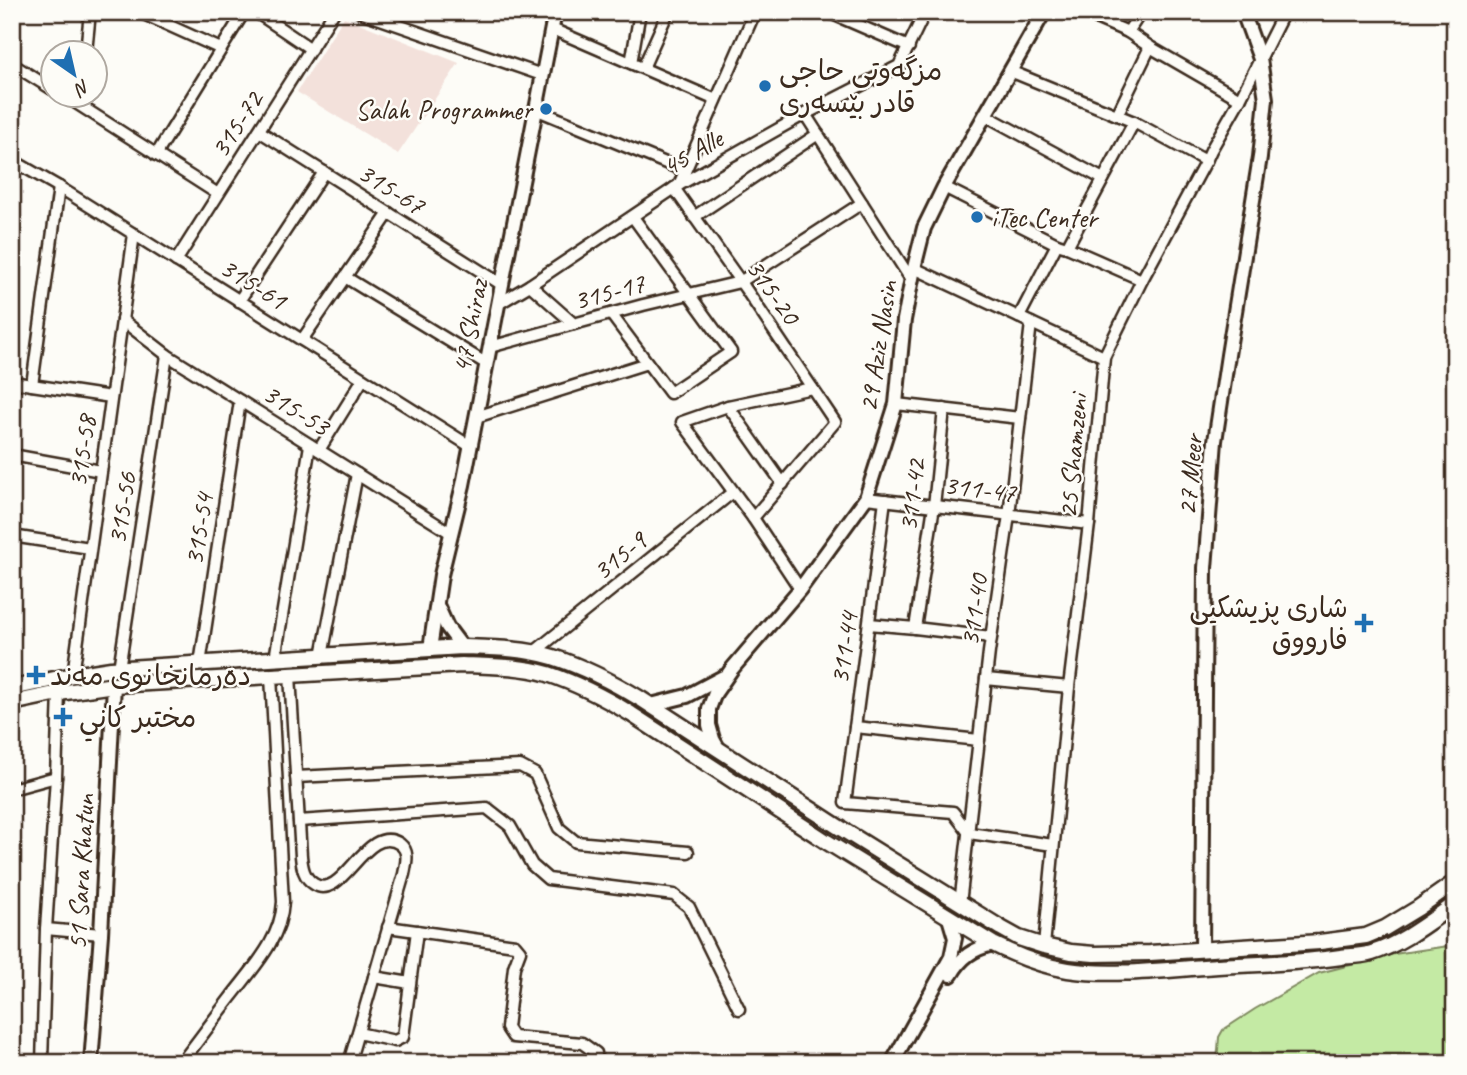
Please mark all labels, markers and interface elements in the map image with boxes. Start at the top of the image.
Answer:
north arrow [38,38,108,108]
place label: مزگەوتی حاجی قادر بێسەری [779,53,942,120]
text: N [69,74,95,102]
marker: مزگەوتی حاجی قادر بێسەری [757,78,773,94]
street label: 315-72 [202,82,272,164]
place label: Salah Programmer [355,92,534,127]
marker: Salah Programmer [538,101,554,117]
street label: 45 Alle [656,120,731,184]
street label: 315-67 [352,154,433,223]
place label: iTec Center [991,200,1100,235]
marker: iTec Center [969,209,985,225]
street label: 315-61 [214,249,295,318]
street label: 315-20 [739,252,810,333]
street label: 315-17 [570,265,650,318]
street label: 47 Shiraz [443,274,496,376]
street label: 29 Aziz Nasin [850,277,905,414]
street label: 315-53 [257,375,339,445]
street label: 25 Shamzeni [1050,389,1096,519]
street label: 315-58 [59,411,104,489]
street label: 27 Meer [1169,431,1211,517]
street label: 311-42 [890,455,934,533]
street label: 311-47 [942,467,1019,510]
street label: 315-56 [99,468,145,546]
street label: 315-54 [176,488,222,567]
street label: 315-9 [585,522,655,588]
street label: 311-40 [951,570,996,648]
place label: شاری پزیشکیی فارووق [1189,590,1348,657]
street label: 311-44 [821,608,866,686]
marker: شاری پزیشکیی فارووق [1354,613,1374,633]
place label: دەرمانخانوی مەند [50,658,251,693]
marker: دەرمانخانوی مەند [28,667,44,683]
place label: مختبر كاني [79,700,196,742]
marker: مختبر كاني [53,707,73,727]
street label: 51 Sara Khatun [59,792,102,951]

